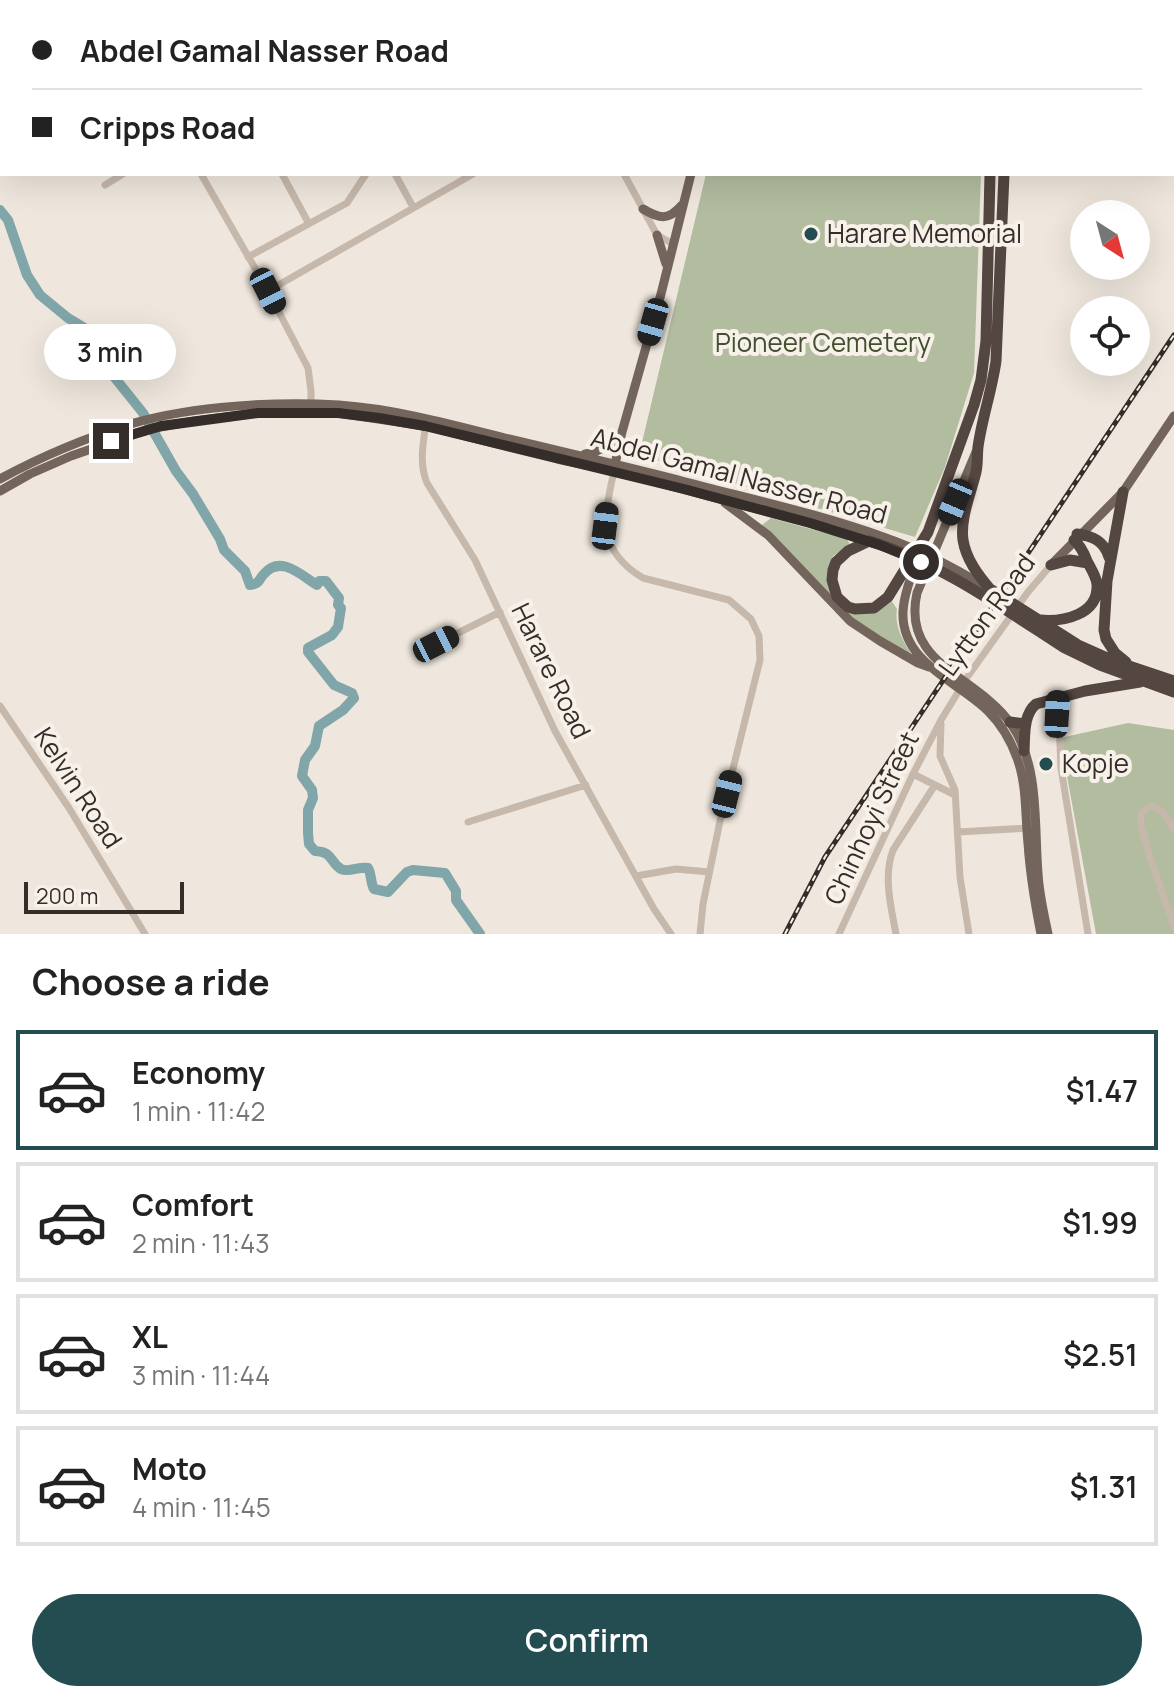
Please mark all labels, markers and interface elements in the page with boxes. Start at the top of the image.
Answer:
text: Abdel Gamal Nasser Road [80,30,449,71]
text: Cripps Road [80,107,256,148]
north arrow [1070,200,1150,280]
map controls [1070,200,1150,376]
place label: Harare Memorial [827,215,1022,251]
marker: Harare Memorial [802,225,820,243]
car [246,264,290,318]
car [635,296,671,348]
button: locate [1070,296,1150,376]
park label: Pioneer Cemetery [715,324,931,360]
callout: 3 min [45,325,177,381]
text: 3 min [77,334,143,370]
street label: Abdel Gamal Nasser Road [587,418,891,532]
route end [93,423,129,459]
car [935,475,975,529]
car [590,501,620,551]
route start [903,544,939,580]
street label: Lytton Road [930,546,1043,683]
street label: Harare Road [504,597,600,744]
car [409,622,463,666]
car [1044,689,1070,739]
street label: Kelvin Road [26,720,131,855]
street label: Chinhoyi Street [815,725,927,910]
place label: Kopje [1062,745,1129,781]
marker: Kopje [1037,755,1055,773]
car [710,768,744,820]
scale bar [24,878,184,914]
text: 200 m [36,881,98,911]
text: Choose a ride [32,957,270,1006]
text: Economy [132,1052,265,1093]
icon: car [36,1054,108,1126]
text: $1.47 [1066,1070,1138,1111]
text: 1 min · 11:42 [132,1093,265,1129]
text: Comfort [132,1184,254,1225]
icon: car [36,1186,108,1258]
text: $1.99 [1062,1202,1138,1243]
text: 2 min · 11:43 [132,1225,270,1261]
text: XL [132,1316,168,1357]
icon: car [36,1318,108,1390]
text: $2.51 [1063,1334,1138,1375]
text: 3 min · 11:44 [132,1357,270,1393]
text: Moto [132,1448,207,1489]
icon: car [36,1450,108,1522]
text: $1.31 [1070,1466,1138,1507]
text: 4 min · 11:45 [132,1489,271,1525]
button: Confirm [32,1594,1142,1686]

